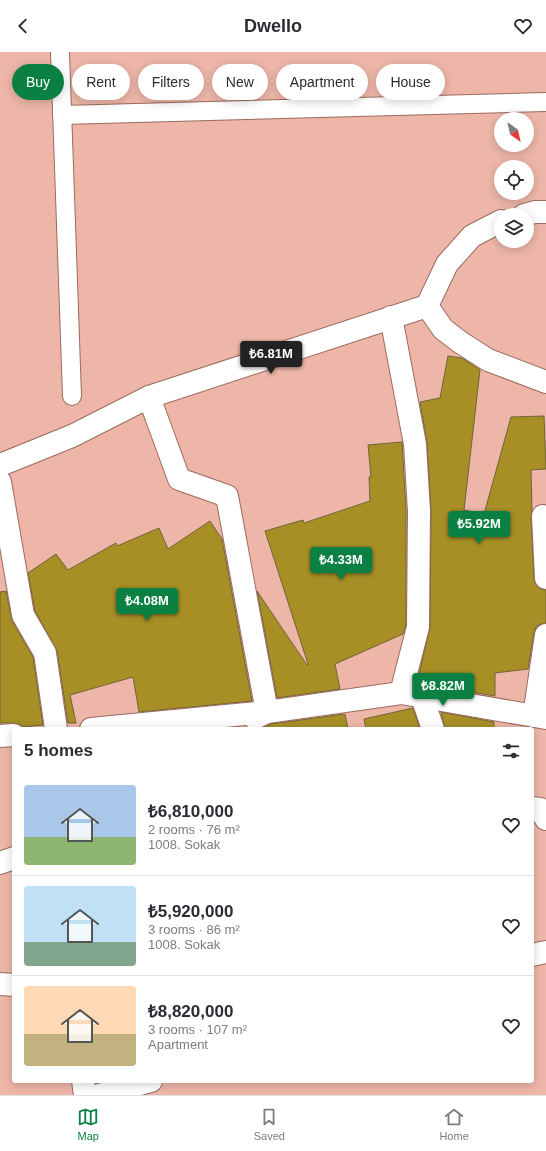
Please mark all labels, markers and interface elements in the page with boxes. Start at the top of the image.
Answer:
icon: back [12,15,34,37]
icon: heart [512,15,534,37]
text: Dwello [244,16,302,36]
chip: Buy [12,64,64,100]
chip: Rent [72,64,130,100]
chip: Filters [138,64,204,100]
chip: New [212,64,268,100]
chip: Apartment [276,64,368,100]
chip: House [376,64,445,100]
north arrow [494,112,534,152]
map controls [494,112,534,248]
button: locate [494,160,534,200]
button: layers [494,208,534,248]
pin: ₺6.81M [238,341,304,375]
text: ₺6.81M [249,346,293,361]
pin: ₺5.92M [446,511,512,545]
text: ₺5.92M [457,516,501,531]
pin: ₺4.33M [308,547,374,581]
text: ₺4.33M [319,552,363,567]
pin: ₺4.08M [114,588,180,622]
text: ₺4.08M [125,593,169,608]
pin: ₺8.82M [410,673,476,707]
text: ₺8.82M [421,678,465,693]
icon: filters [500,740,522,762]
text: 5 homes [24,741,93,760]
icon: home [56,801,104,849]
text: ₺6,810,000 [148,802,233,821]
icon: heart [500,814,522,836]
text: 2 rooms · 76 m² [148,822,240,837]
text: 1008. Sokak [148,837,220,852]
icon: home [56,902,104,950]
text: ₺5,920,000 [148,902,233,921]
icon: heart [500,915,522,937]
text: 3 rooms · 86 m² [148,922,240,937]
text: 1008. Sokak [148,937,220,952]
icon: home [56,1002,104,1050]
text: ₺8,820,000 [148,1002,233,1021]
icon: heart [500,1015,522,1037]
text: 3 rooms · 107 m² [148,1022,247,1037]
text: Apartment [148,1037,208,1052]
tab: Map [77,1106,99,1142]
tab: Saved [254,1106,285,1142]
tab: Home [439,1106,469,1142]

